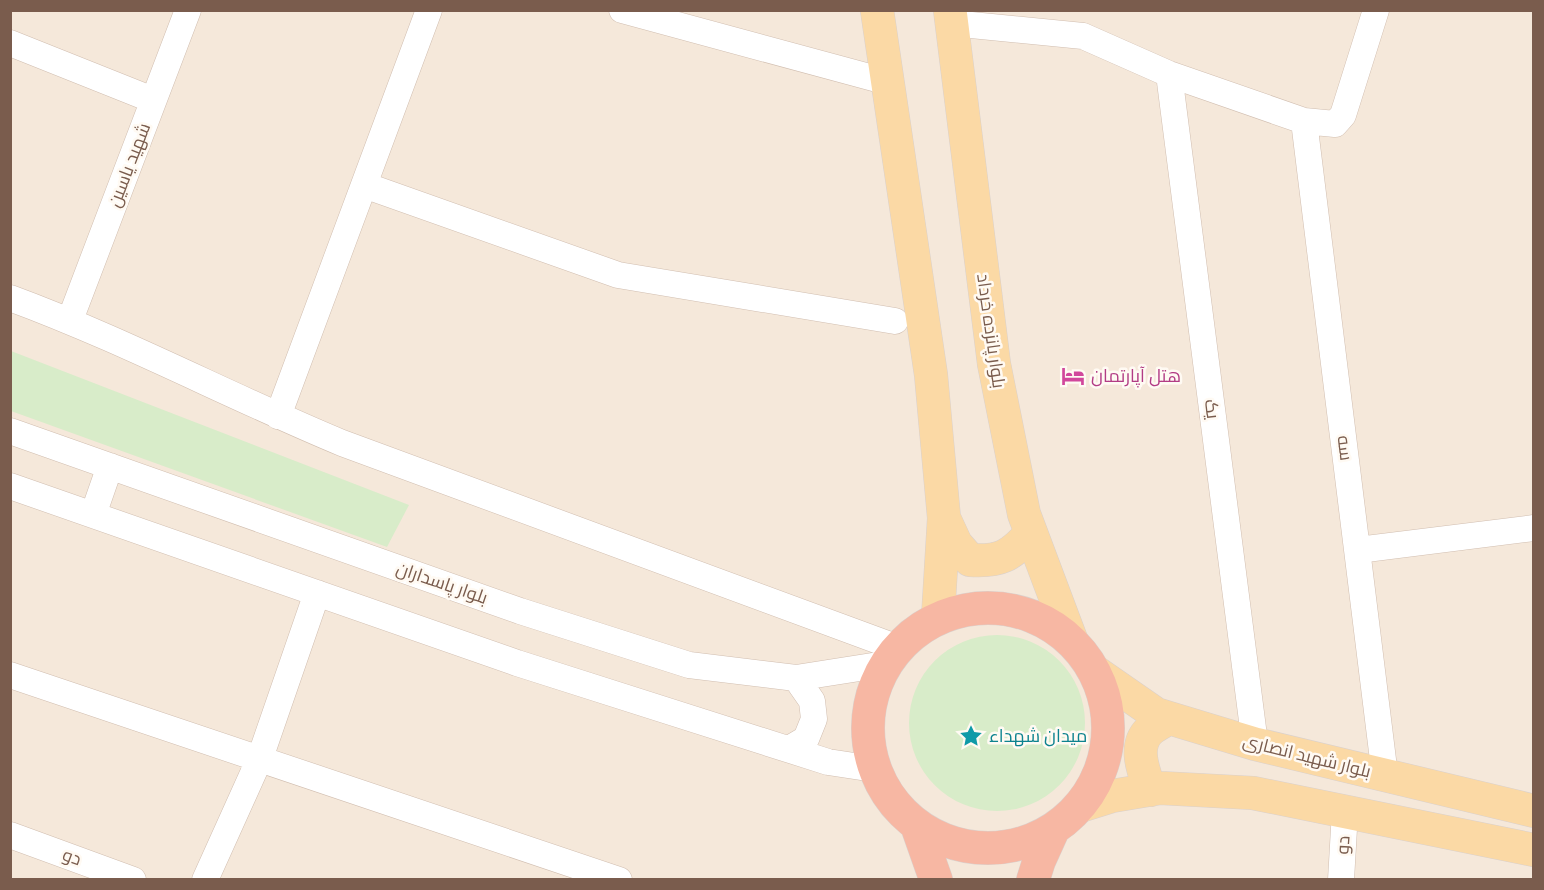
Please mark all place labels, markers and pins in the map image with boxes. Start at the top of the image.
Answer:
hotel icon: هتل آپارتمان [1060,363,1086,389]
place label: هتل آپارتمان [1091,365,1181,388]
place icon: میدان شهداء [958,723,984,749]
place label: میدان شهداء [989,725,1087,747]

